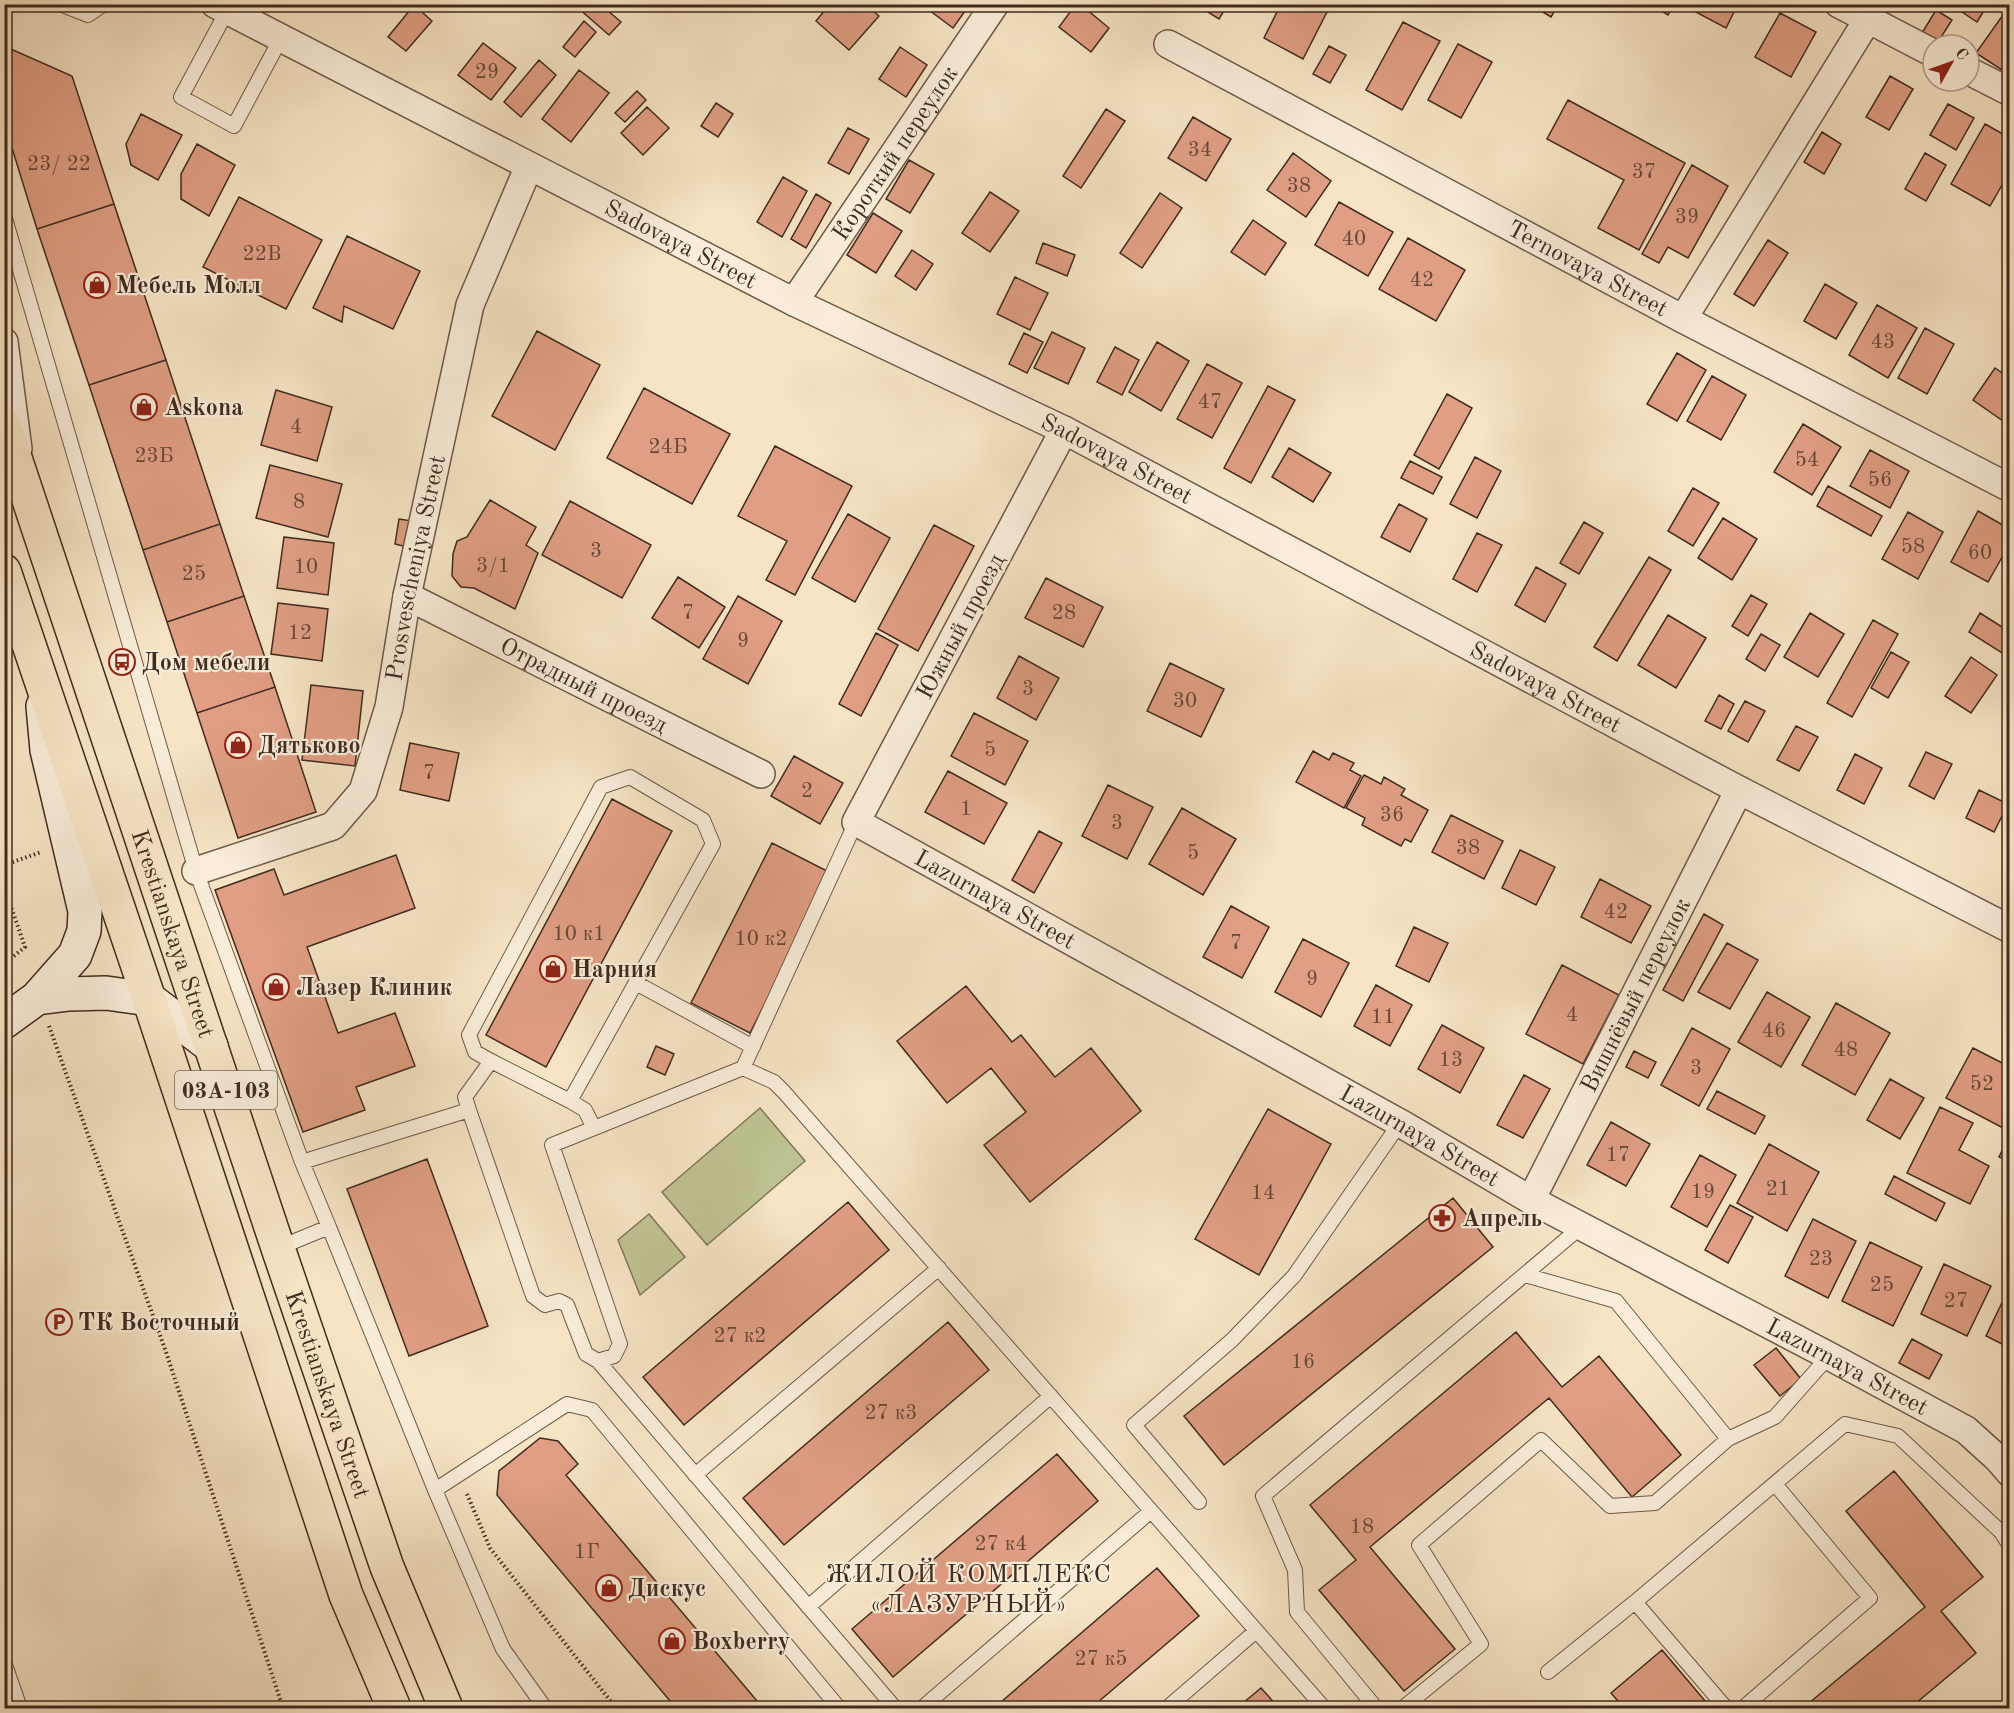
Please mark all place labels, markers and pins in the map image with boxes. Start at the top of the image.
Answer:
shop icon: Мебель Молл [82,270,112,300]
place label: Мебель Молл [116,275,261,299]
shop icon: Askona [129,392,159,422]
place label: Askona [164,397,244,421]
bus stop icon: Дом мебели [107,647,137,677]
place label: Дом мебели [142,652,270,676]
shop icon: Дятьково [223,730,253,760]
place label: Дятьково [258,735,361,759]
shop icon: Нарния [538,954,568,984]
place label: Нарния [572,959,657,983]
shop icon: Лазер Клиник [261,972,291,1002]
place label: Лазер Клиник [296,977,453,1001]
pharmacy icon: Апрель [1427,1203,1457,1233]
place label: Апрель [1462,1208,1542,1232]
parking icon: ТК Восточный [44,1307,74,1337]
place label: ТК Восточный [78,1312,240,1336]
shop icon: Дискус [594,1573,624,1603]
place label: Дискус [628,1578,706,1602]
shop icon: Boxberry [657,1626,687,1656]
place label: Boxberry [692,1631,790,1655]

